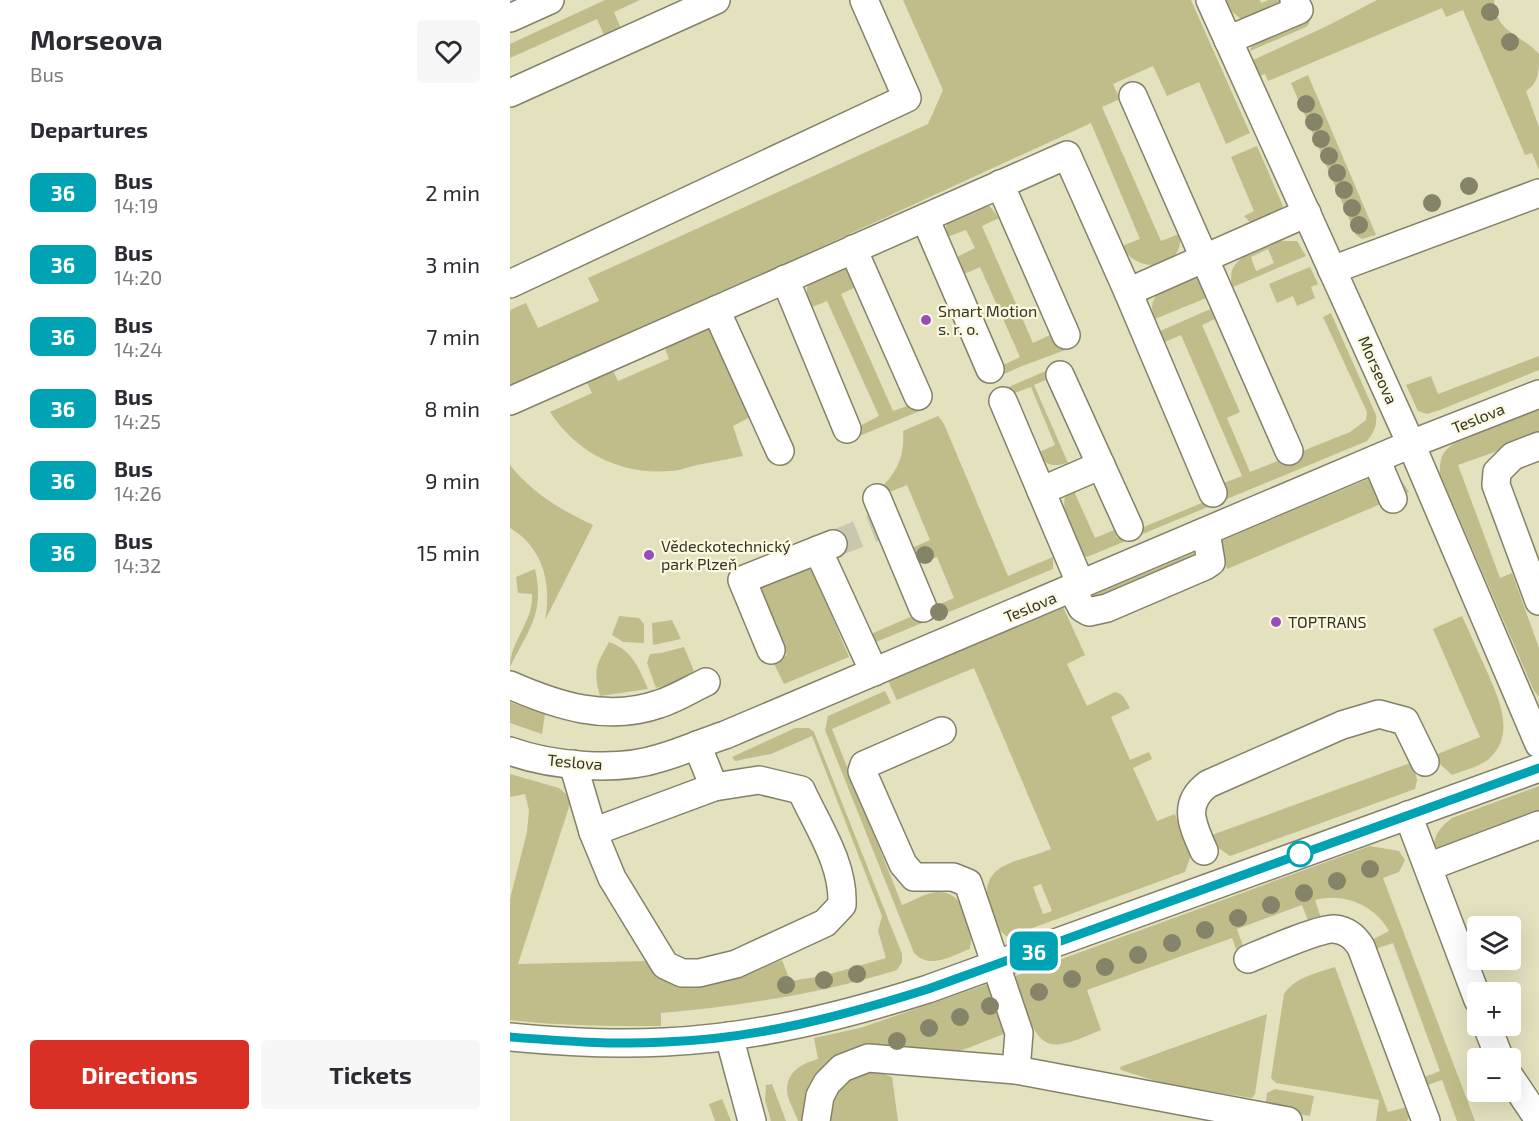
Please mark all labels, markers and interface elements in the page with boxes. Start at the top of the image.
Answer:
button: heart [417,20,480,83]
text: Morseova [30,22,163,56]
text: Bus [30,62,64,86]
text: Departures [30,116,148,142]
text: Bus [114,167,153,193]
text: 2 min [425,179,480,205]
text: 36 [51,180,75,205]
text: 14:19 [114,193,158,217]
text: Bus [114,239,153,265]
text: 3 min [425,251,480,277]
text: 36 [51,252,75,277]
text: 14:20 [114,265,162,289]
place label: Smart Motion s. r. o. [938,301,1037,338]
text: Bus [114,311,153,337]
marker: Smart Motion s. r. o. [919,313,933,327]
text: 7 min [426,323,480,349]
text: 36 [51,324,75,349]
street label: Morseova [1355,333,1402,407]
text: 14:24 [114,337,163,361]
text: Bus [114,383,153,409]
text: 8 min [424,395,480,421]
text: 36 [51,396,75,421]
street label: Teslova [1449,398,1507,437]
text: 14:25 [114,409,161,433]
text: Bus [114,455,153,481]
text: 9 min [425,467,480,493]
text: 36 [51,468,75,493]
text: 14:26 [114,481,162,505]
text: Bus [114,527,153,553]
place label: Vědeckotechnický park Plzeň [661,536,791,573]
text: 15 min [417,539,480,565]
text: 36 [51,540,75,565]
marker: Vědeckotechnický park Plzeň [642,548,656,562]
text: 14:32 [114,553,161,577]
street label: Teslova [1001,587,1059,626]
place label: TOPTRANS [1288,612,1367,631]
marker: TOPTRANS [1269,615,1283,629]
street label: Teslova [547,750,603,773]
unlabelled marker [1287,841,1313,867]
map controls [1467,916,1521,1102]
button: layers [1467,916,1521,970]
line badge: 36 [1007,932,1061,970]
text: 36 [1022,939,1046,964]
button: + [1467,982,1521,1036]
button: Directions [30,1040,249,1109]
button: Tickets [261,1040,480,1109]
button: − [1467,1048,1521,1102]

